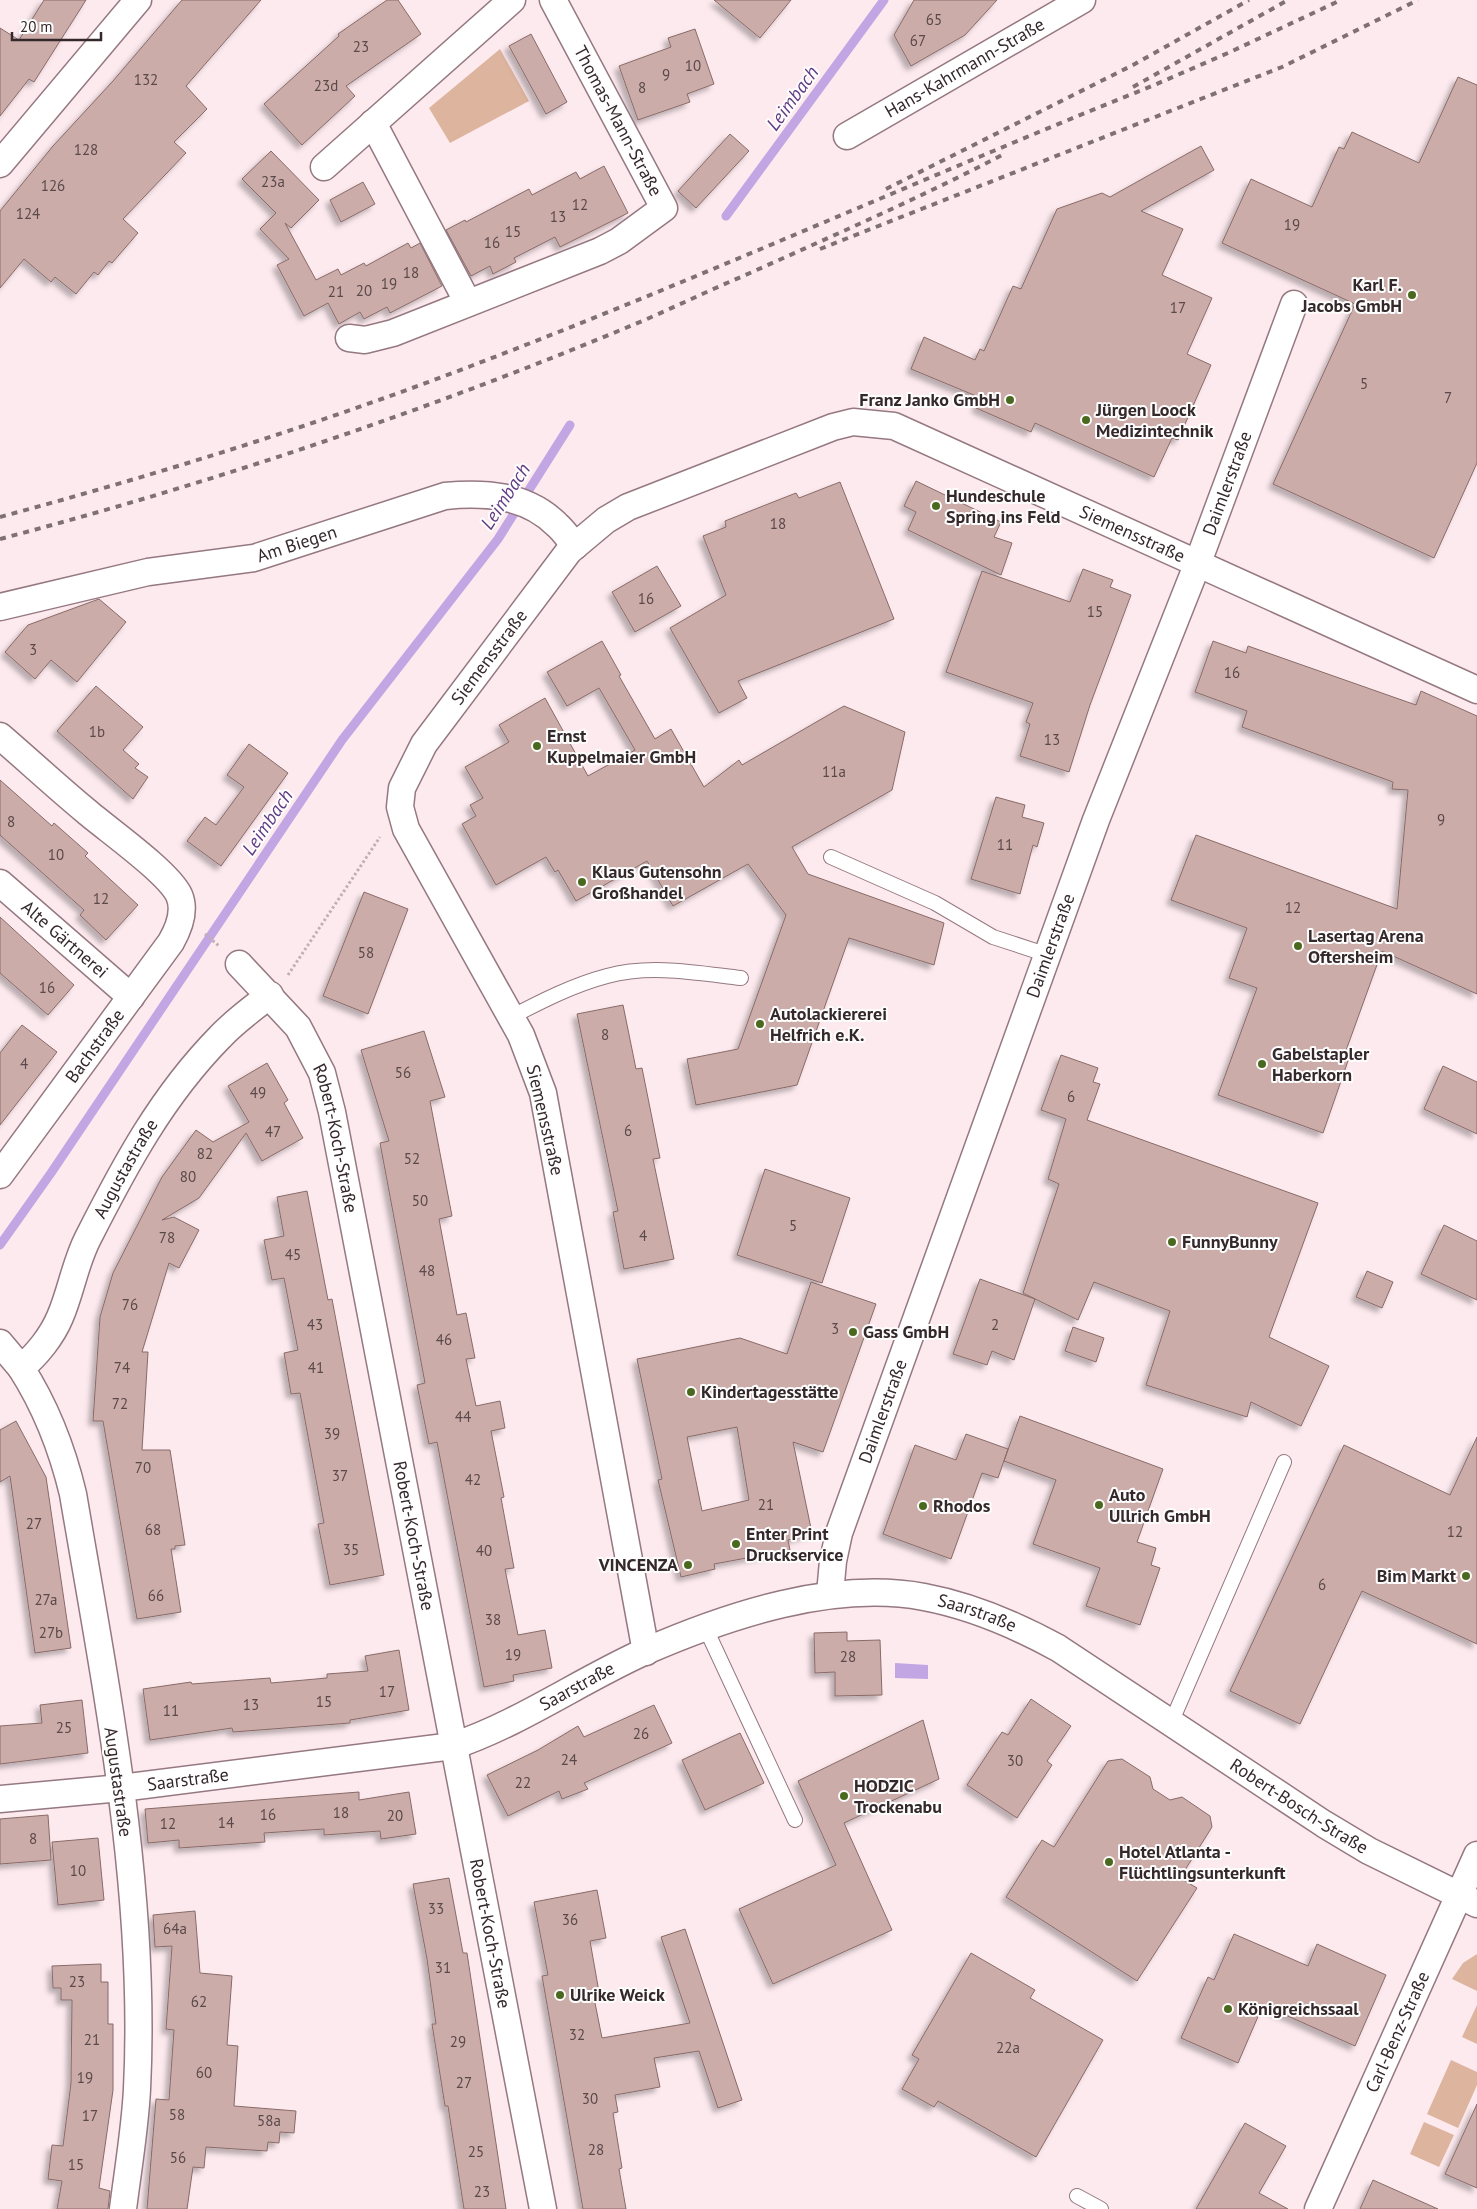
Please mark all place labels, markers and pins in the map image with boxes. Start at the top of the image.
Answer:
place label: Karl F. Jacobs GmbH [1301,273,1402,317]
marker: Karl F. Jacobs GmbH [1406,289,1418,301]
place label: Franz Janko GmbH [859,388,1000,411]
marker: Franz Janko GmbH [1004,394,1016,406]
place label: Jürgen Loock Medizintechnik [1095,398,1213,442]
marker: Jürgen Loock Medizintechnik [1080,414,1092,426]
place label: Hundeschule Spring ins Feld [946,484,1061,528]
marker: Hundeschule Spring ins Feld [930,500,942,512]
place label: Ernst Kuppelmaier GmbH [547,724,696,768]
marker: Ernst Kuppelmaier GmbH [531,740,543,752]
place label: Klaus Gutensohn Großhandel [592,860,722,904]
marker: Klaus Gutensohn Großhandel [576,876,588,888]
place label: Lasertag Arena Oftersheim [1308,924,1424,968]
marker: Lasertag Arena Oftersheim [1292,940,1304,952]
place label: Autolackiererei Helfrich e.K. [770,1002,887,1046]
marker: Autolackiererei Helfrich e.K. [754,1018,766,1030]
place label: Gabelstapler Haberkorn [1272,1042,1370,1086]
marker: Gabelstapler Haberkorn [1256,1058,1268,1070]
place label: FunnyBunny [1182,1230,1278,1253]
marker: FunnyBunny [1166,1236,1178,1248]
place label: Gass GmbH [863,1320,949,1343]
marker: Gass GmbH [847,1326,859,1338]
place label: Kindertagesstätte [701,1380,838,1403]
marker: Kindertagesstätte [685,1386,697,1398]
place label: Auto Ullrich GmbH [1109,1483,1211,1527]
place label: Rhodos [933,1494,991,1517]
marker: Auto Ullrich GmbH [1093,1499,1105,1511]
marker: Rhodos [917,1500,929,1512]
place label: Enter Print Druckservice [746,1522,843,1566]
marker: Enter Print Druckservice [730,1538,742,1550]
place label: VINCENZA [598,1553,678,1576]
marker: VINCENZA [682,1559,694,1571]
place label: Bim Markt [1377,1564,1457,1587]
marker: Bim Markt [1460,1570,1472,1582]
place label: HODZIC Trockenabu [854,1774,942,1818]
marker: HODZIC Trockenabu [838,1790,850,1802]
place label: Hotel Atlanta - Flüchtlingsunterkunft [1119,1840,1286,1884]
marker: Hotel Atlanta - Flüchtlingsunterkunft [1103,1856,1115,1868]
place label: Ulrike Weick [570,1983,665,2006]
marker: Ulrike Weick [554,1989,566,2001]
place label: Königreichssaal [1238,1997,1359,2020]
marker: Königreichssaal [1222,2003,1234,2015]

